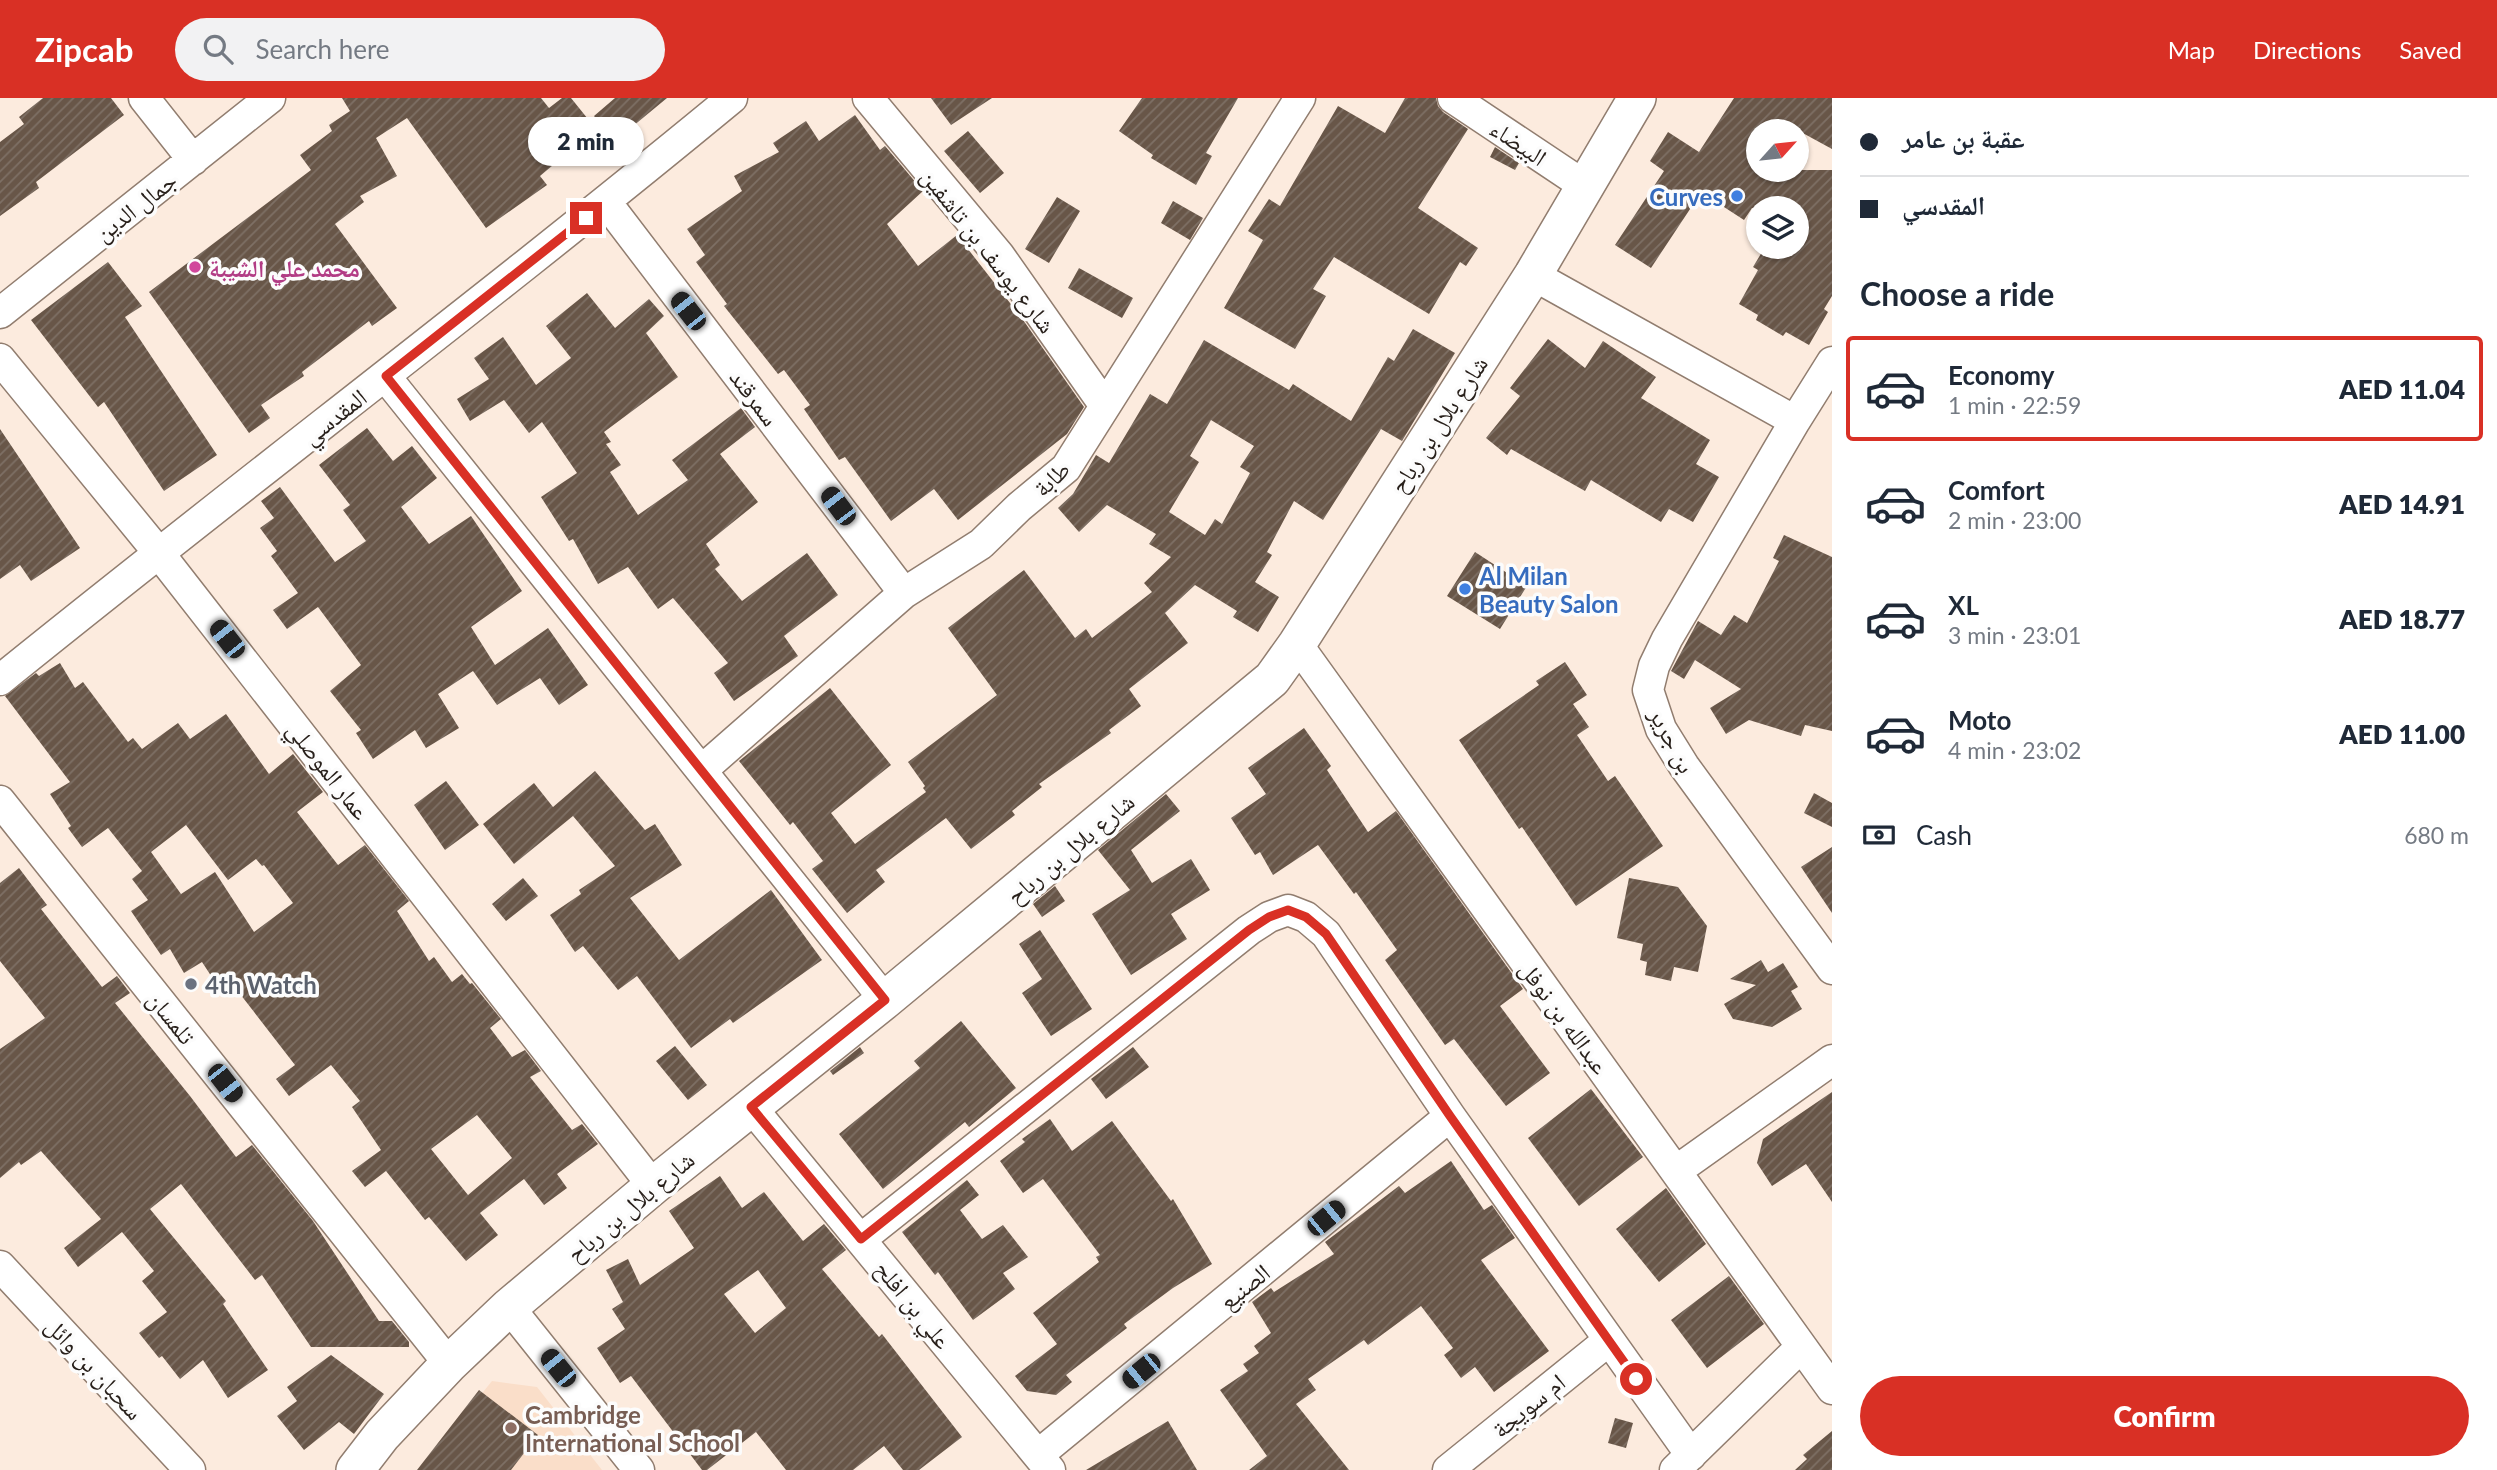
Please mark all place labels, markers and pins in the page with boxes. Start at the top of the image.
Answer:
place label: Curves [1649,182,1723,211]
marker: Curves [1729,188,1745,204]
place label: محمد علي الشيبة [209,253,360,287]
marker: محمد علي الشيبة [187,259,203,275]
place label: Al Milan Beauty Salon [1478,561,1618,618]
marker: Al Milan Beauty Salon [1457,581,1473,597]
place label: 4th Watch [205,970,317,999]
marker: 4th Watch [183,976,199,992]
place label: Cambridge International School [525,1400,740,1457]
marker: Cambridge International School [503,1420,519,1436]

